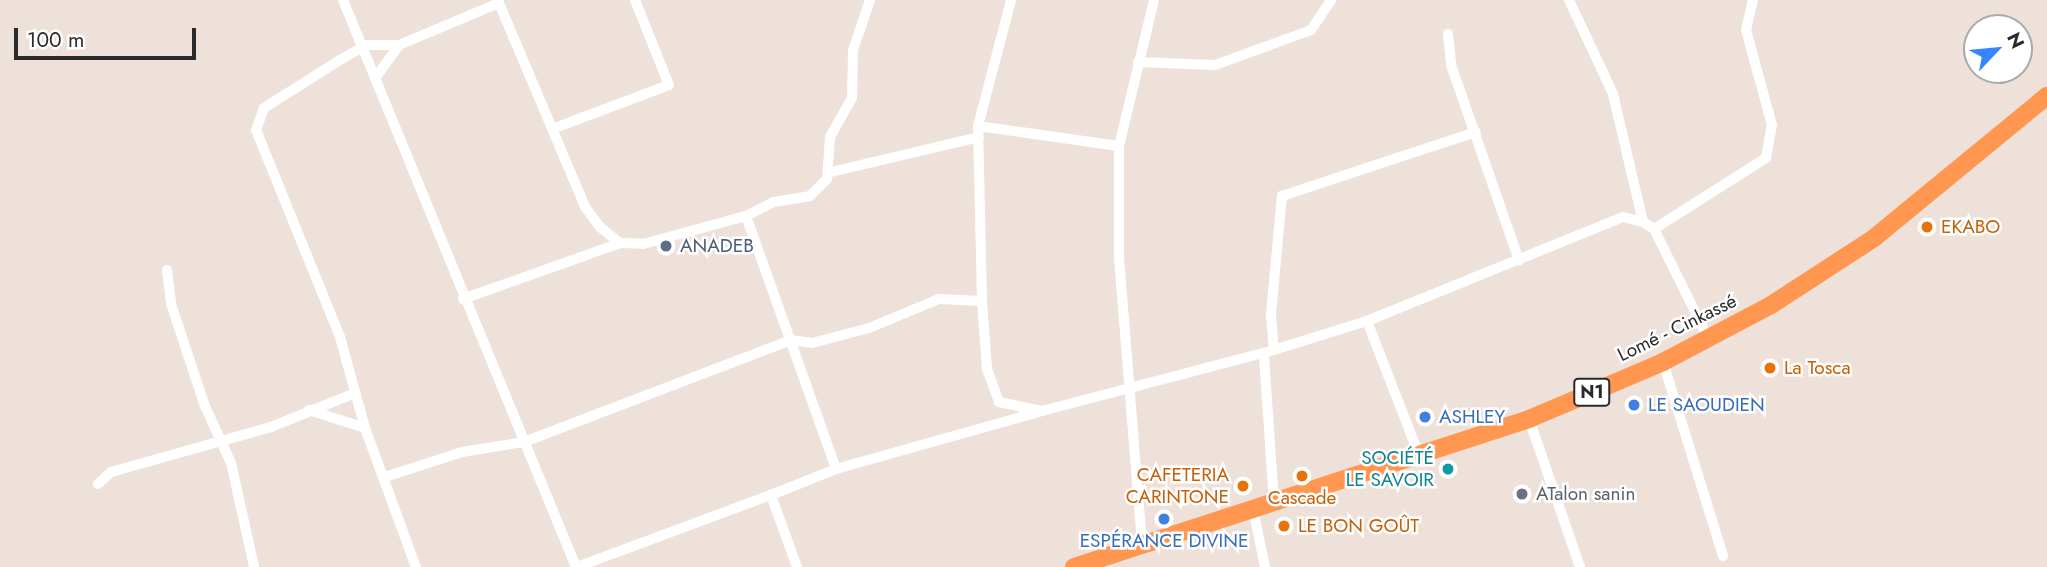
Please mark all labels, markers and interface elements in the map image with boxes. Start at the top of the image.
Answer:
scale bar [18,14,200,58]
north arrow [1963,14,2033,84]
text: 100 m [27,25,84,55]
text: N [2000,28,2031,53]
place label: EKABO [1941,216,2000,238]
marker: EKABO [1919,219,1935,235]
place label: ANADEB [680,235,754,257]
marker: ANADEB [658,238,674,254]
street label: Lomé - Cinkassé [1614,289,1740,367]
place label: La Tosca [1784,357,1851,379]
marker: La Tosca [1762,360,1778,376]
road number: N1 [1573,378,1611,406]
place label: LE SAOUDIEN [1648,394,1765,416]
marker: LE SAOUDIEN [1626,397,1642,413]
place label: ASHLEY [1439,406,1505,428]
marker: ASHLEY [1417,409,1433,425]
place label: SOCIÉTÉ LE SAVOIR [1346,447,1434,491]
marker: SOCIÉTÉ LE SAVOIR [1440,461,1456,477]
place label: CAFETERIA CARINTONE [1126,464,1229,508]
marker: Cascade [1294,468,1310,484]
marker: CAFETERIA CARINTONE [1235,478,1251,494]
place label: ATalon sanin [1536,483,1635,505]
marker: ATalon sanin [1514,486,1530,502]
place label: Cascade [1268,487,1336,509]
marker: ESPÉRANCE DIVINE [1156,511,1172,527]
place label: LE BON GOÛT [1298,515,1419,537]
marker: LE BON GOÛT [1276,518,1292,534]
place label: ESPÉRANCE DIVINE [1080,530,1248,552]

